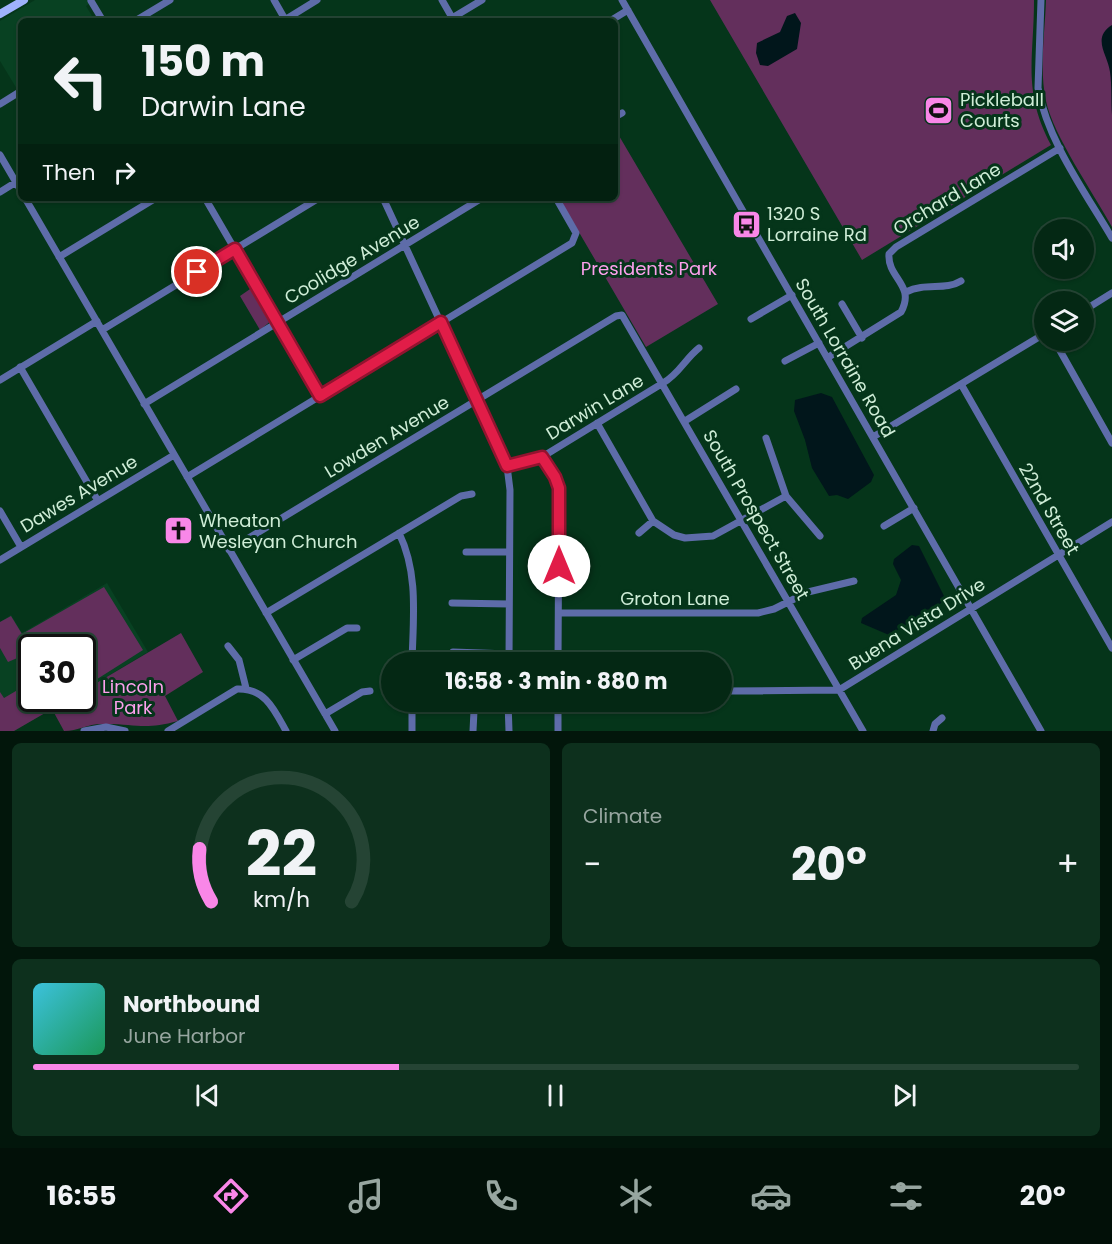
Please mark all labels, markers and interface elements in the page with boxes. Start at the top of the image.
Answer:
text: 150 m [141,32,265,91]
icon: left [42,42,120,120]
place label: Pickleball Courts [960,87,1044,133]
text: Darwin Lane [141,88,306,125]
sports icon: Pickleball Courts [923,94,955,126]
icon: right [108,156,141,189]
street label: Orchard Lane [888,156,1005,241]
text: Then [42,157,96,188]
place label: 1320 S Lorraine Rd [767,201,867,247]
bus stop icon: 1320 S Lorraine Rd [730,208,762,240]
street label: Coolidge Avenue [279,209,424,310]
map controls [1034,219,1094,351]
button: sound [1034,219,1094,279]
pin [171,246,222,297]
icon: arrive [180,255,213,288]
park label: Presidents Park [581,256,718,281]
street label: South Lorraine Road [790,274,901,442]
button: layers [1034,291,1094,351]
street label: Darwin Lane [541,368,648,446]
street label: Lowden Avenue [320,389,454,484]
street label: South Prospect Street [697,425,815,605]
street label: Dawes Avenue [15,449,142,538]
street label: 22nd Street [1013,458,1086,559]
place label: Wheaton Wesleyan Church [199,508,357,554]
church icon: Wheaton Wesleyan Church [162,515,194,547]
position arrow [527,534,591,598]
street label: Buena Vista Drive [844,571,990,676]
street label: Groton Lane [620,586,730,611]
speed limit sign: 30 [18,634,96,712]
text: 16:58 · 3 min · 880 m [445,666,668,697]
park label: Lincoln Park [102,674,164,720]
text: Climate [583,802,662,830]
text: 22 [245,810,317,898]
text: 20° [791,833,867,896]
text: − [583,841,601,888]
text: + [1056,841,1079,888]
text: km/h [252,884,310,915]
text: Northbound [123,989,260,1020]
text: June Harbor [123,1022,246,1050]
icon: previous [191,1079,224,1112]
icon: pause [539,1079,572,1112]
icon: next [888,1079,921,1112]
icon: directions [210,1175,252,1217]
icon: music [345,1175,387,1217]
icon: phone [480,1175,522,1217]
icon: climate [615,1175,657,1217]
icon: car [750,1175,792,1217]
icon: filters [885,1175,927,1217]
text: 16:55 [47,1177,117,1214]
text: 20° [1020,1177,1065,1214]

